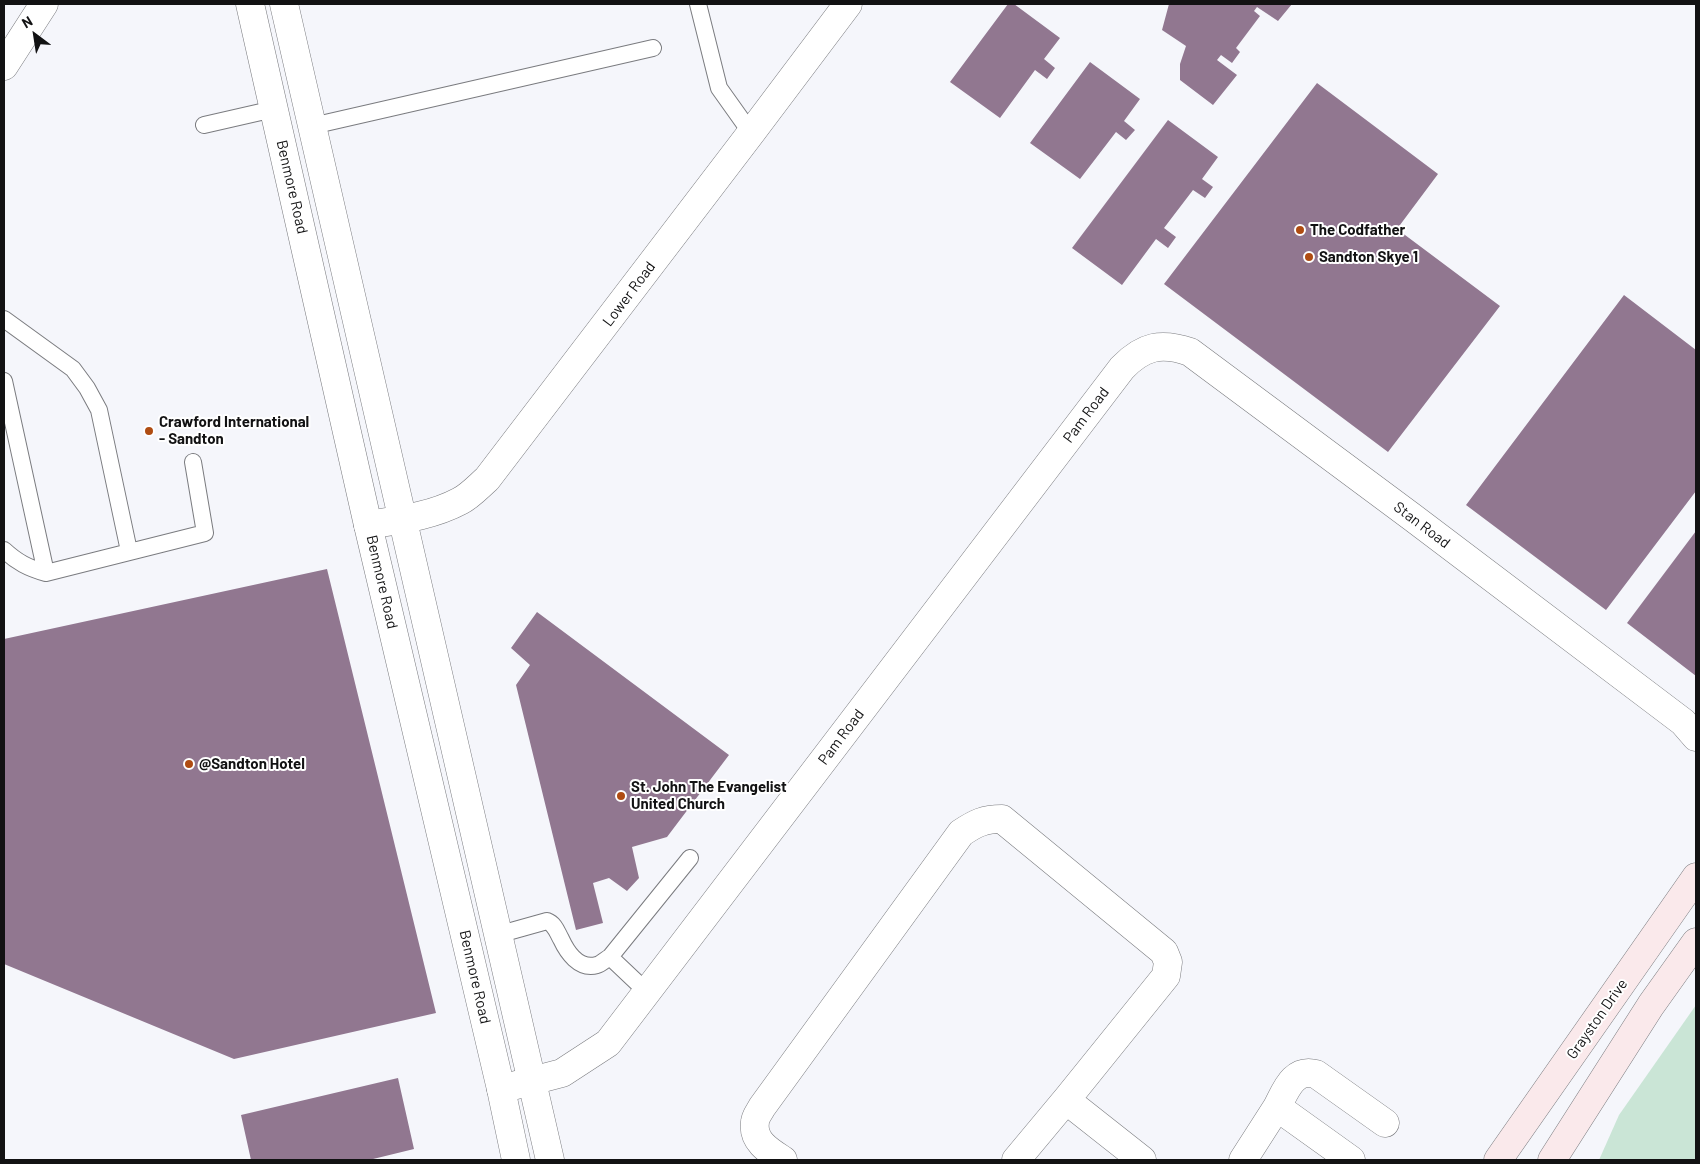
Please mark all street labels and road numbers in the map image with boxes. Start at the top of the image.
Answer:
street label: Benmore Road [272,138,312,236]
street label: Lower Road [599,258,659,330]
street label: Pam Road [1059,384,1113,446]
street label: Stan Road [1390,498,1454,552]
street label: Benmore Road [362,533,402,631]
street label: Pam Road [814,706,868,768]
street label: Benmore Road [455,928,495,1026]
street label: Grayston Drive [1563,975,1631,1063]

